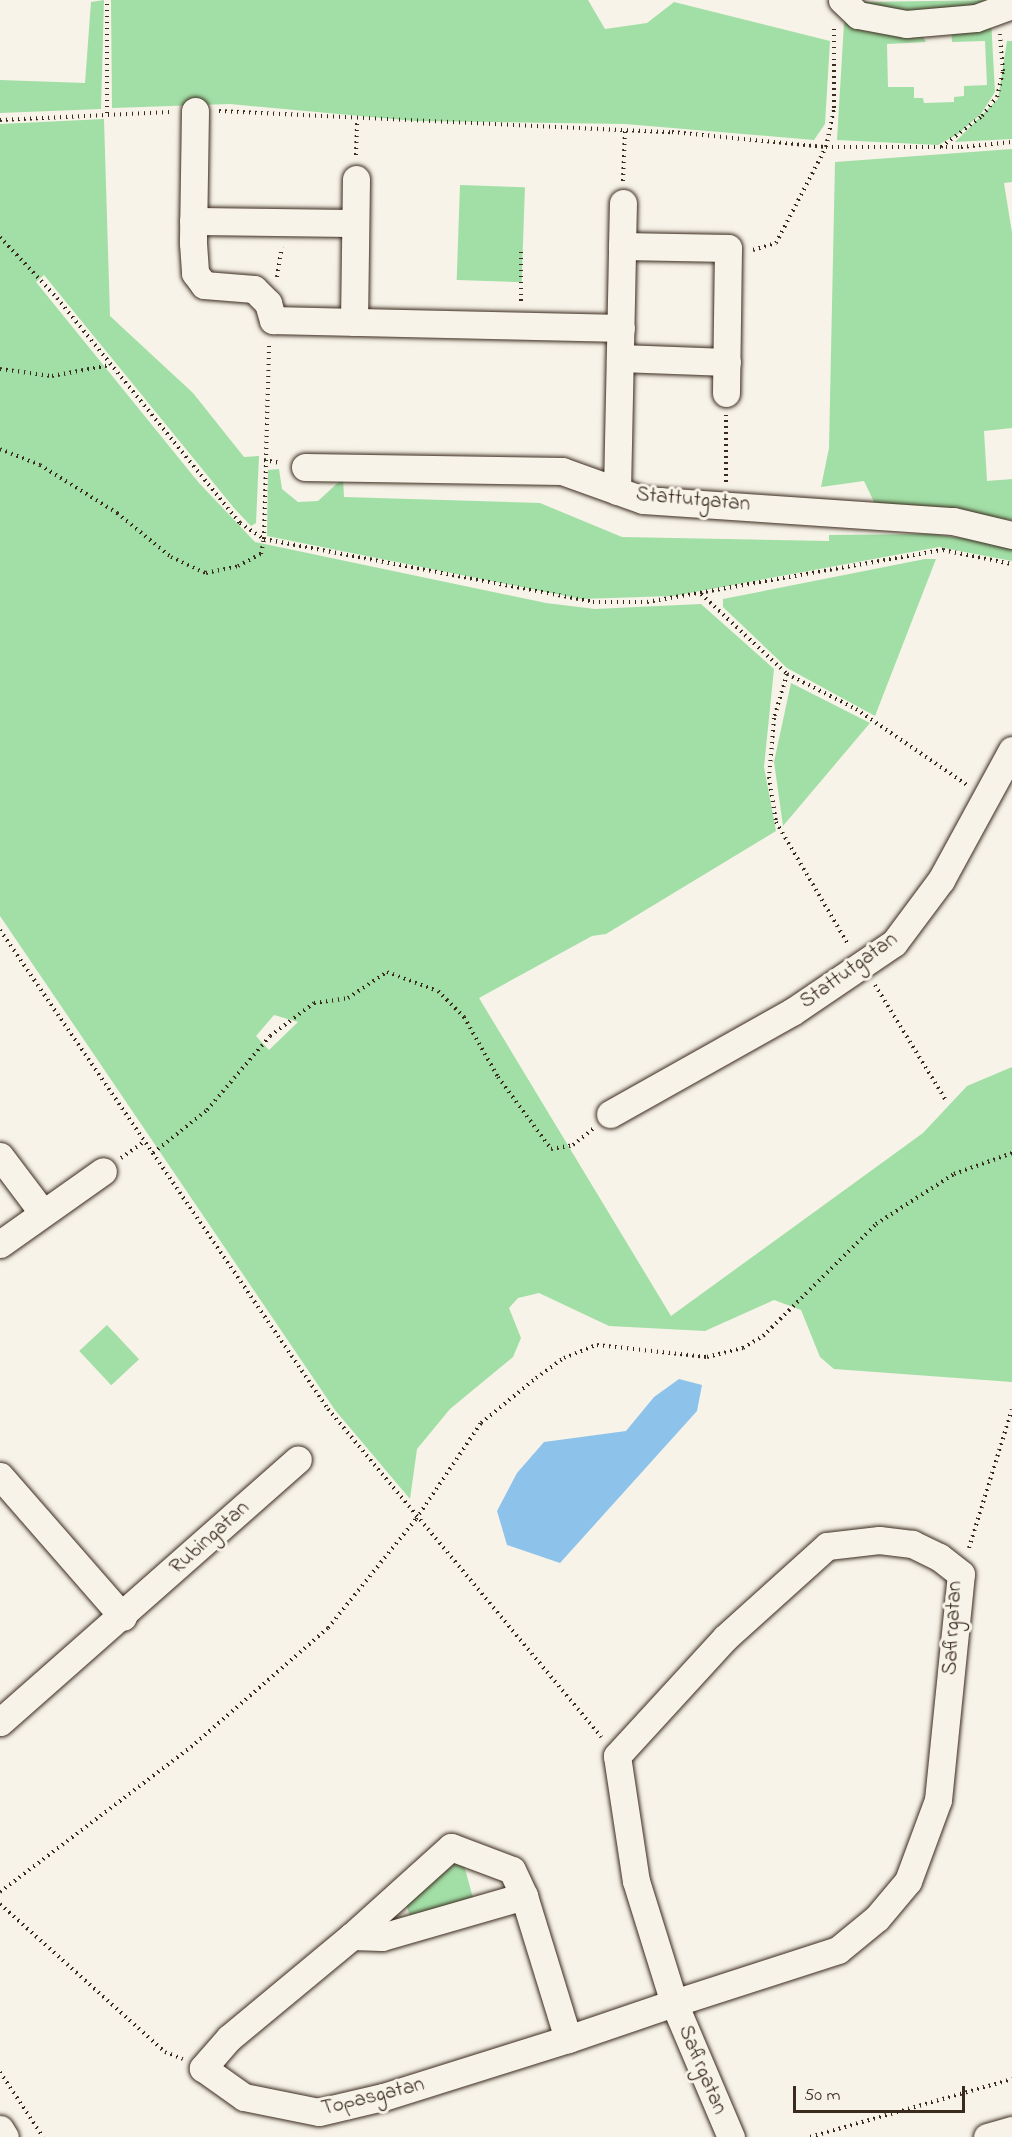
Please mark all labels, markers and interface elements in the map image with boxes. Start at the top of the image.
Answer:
street label: Stattutgatan [635,482,751,518]
street label: Stattutgatan [795,927,903,1015]
street label: Rubingatan [165,1496,255,1580]
street label: Safirgatan [938,1580,968,1676]
street label: Safirgatan [672,2022,732,2118]
street label: Topasgatan [319,2072,427,2122]
scale bar [796,2074,968,2112]
text: 50 m [804,2083,841,2109]

